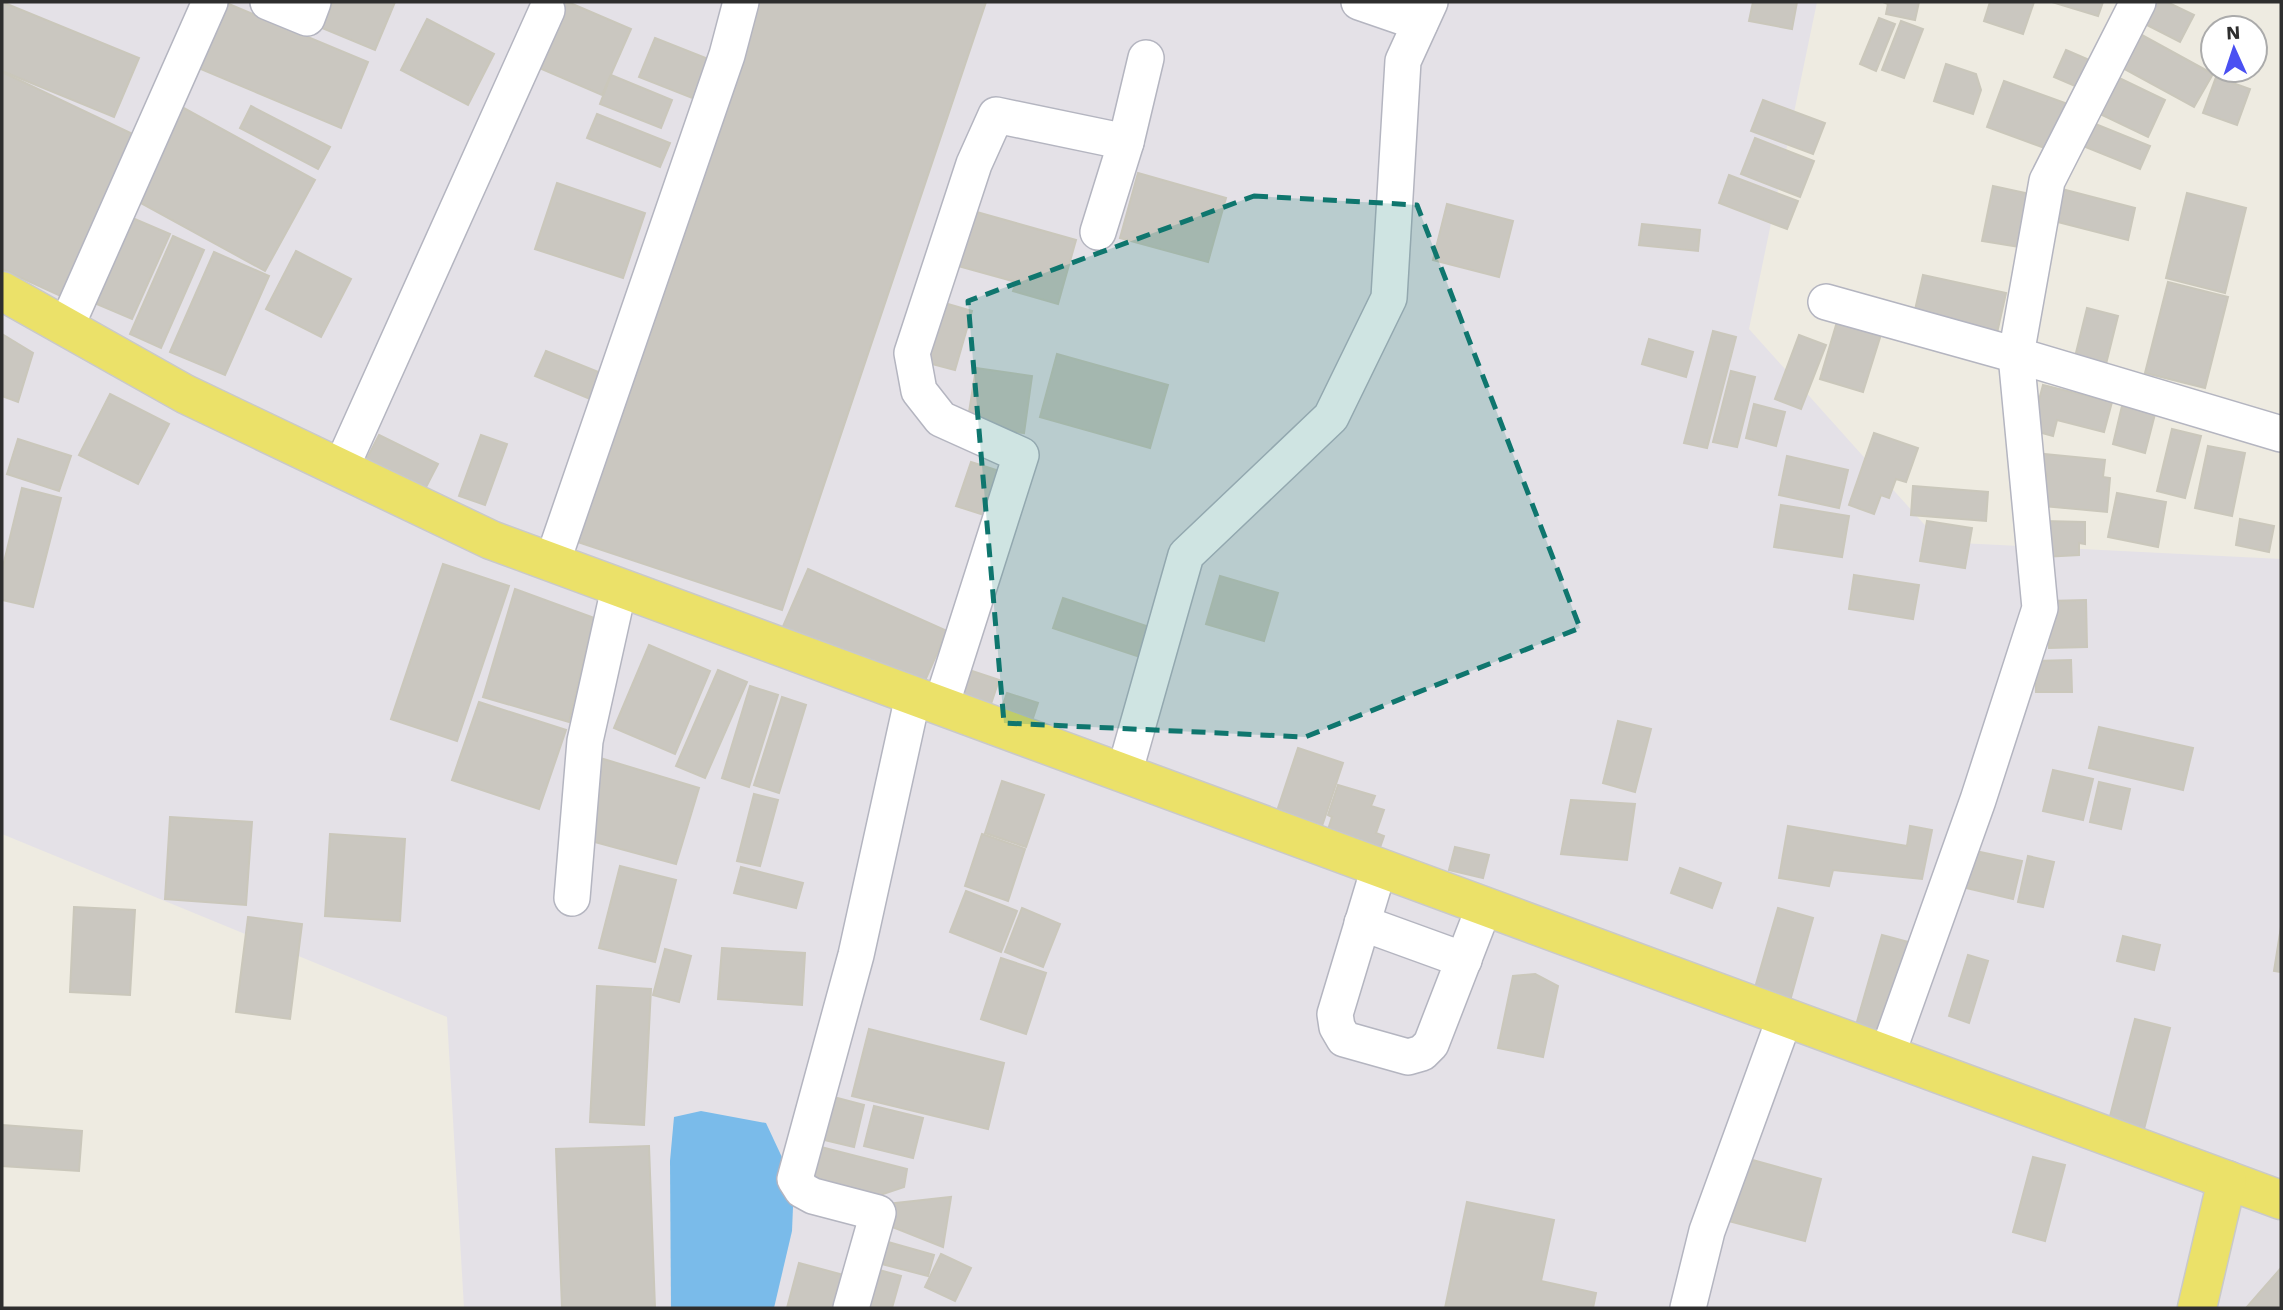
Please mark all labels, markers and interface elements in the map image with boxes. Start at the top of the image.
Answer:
north arrow [2199,14,2269,84]
text: N [2225,21,2241,44]

